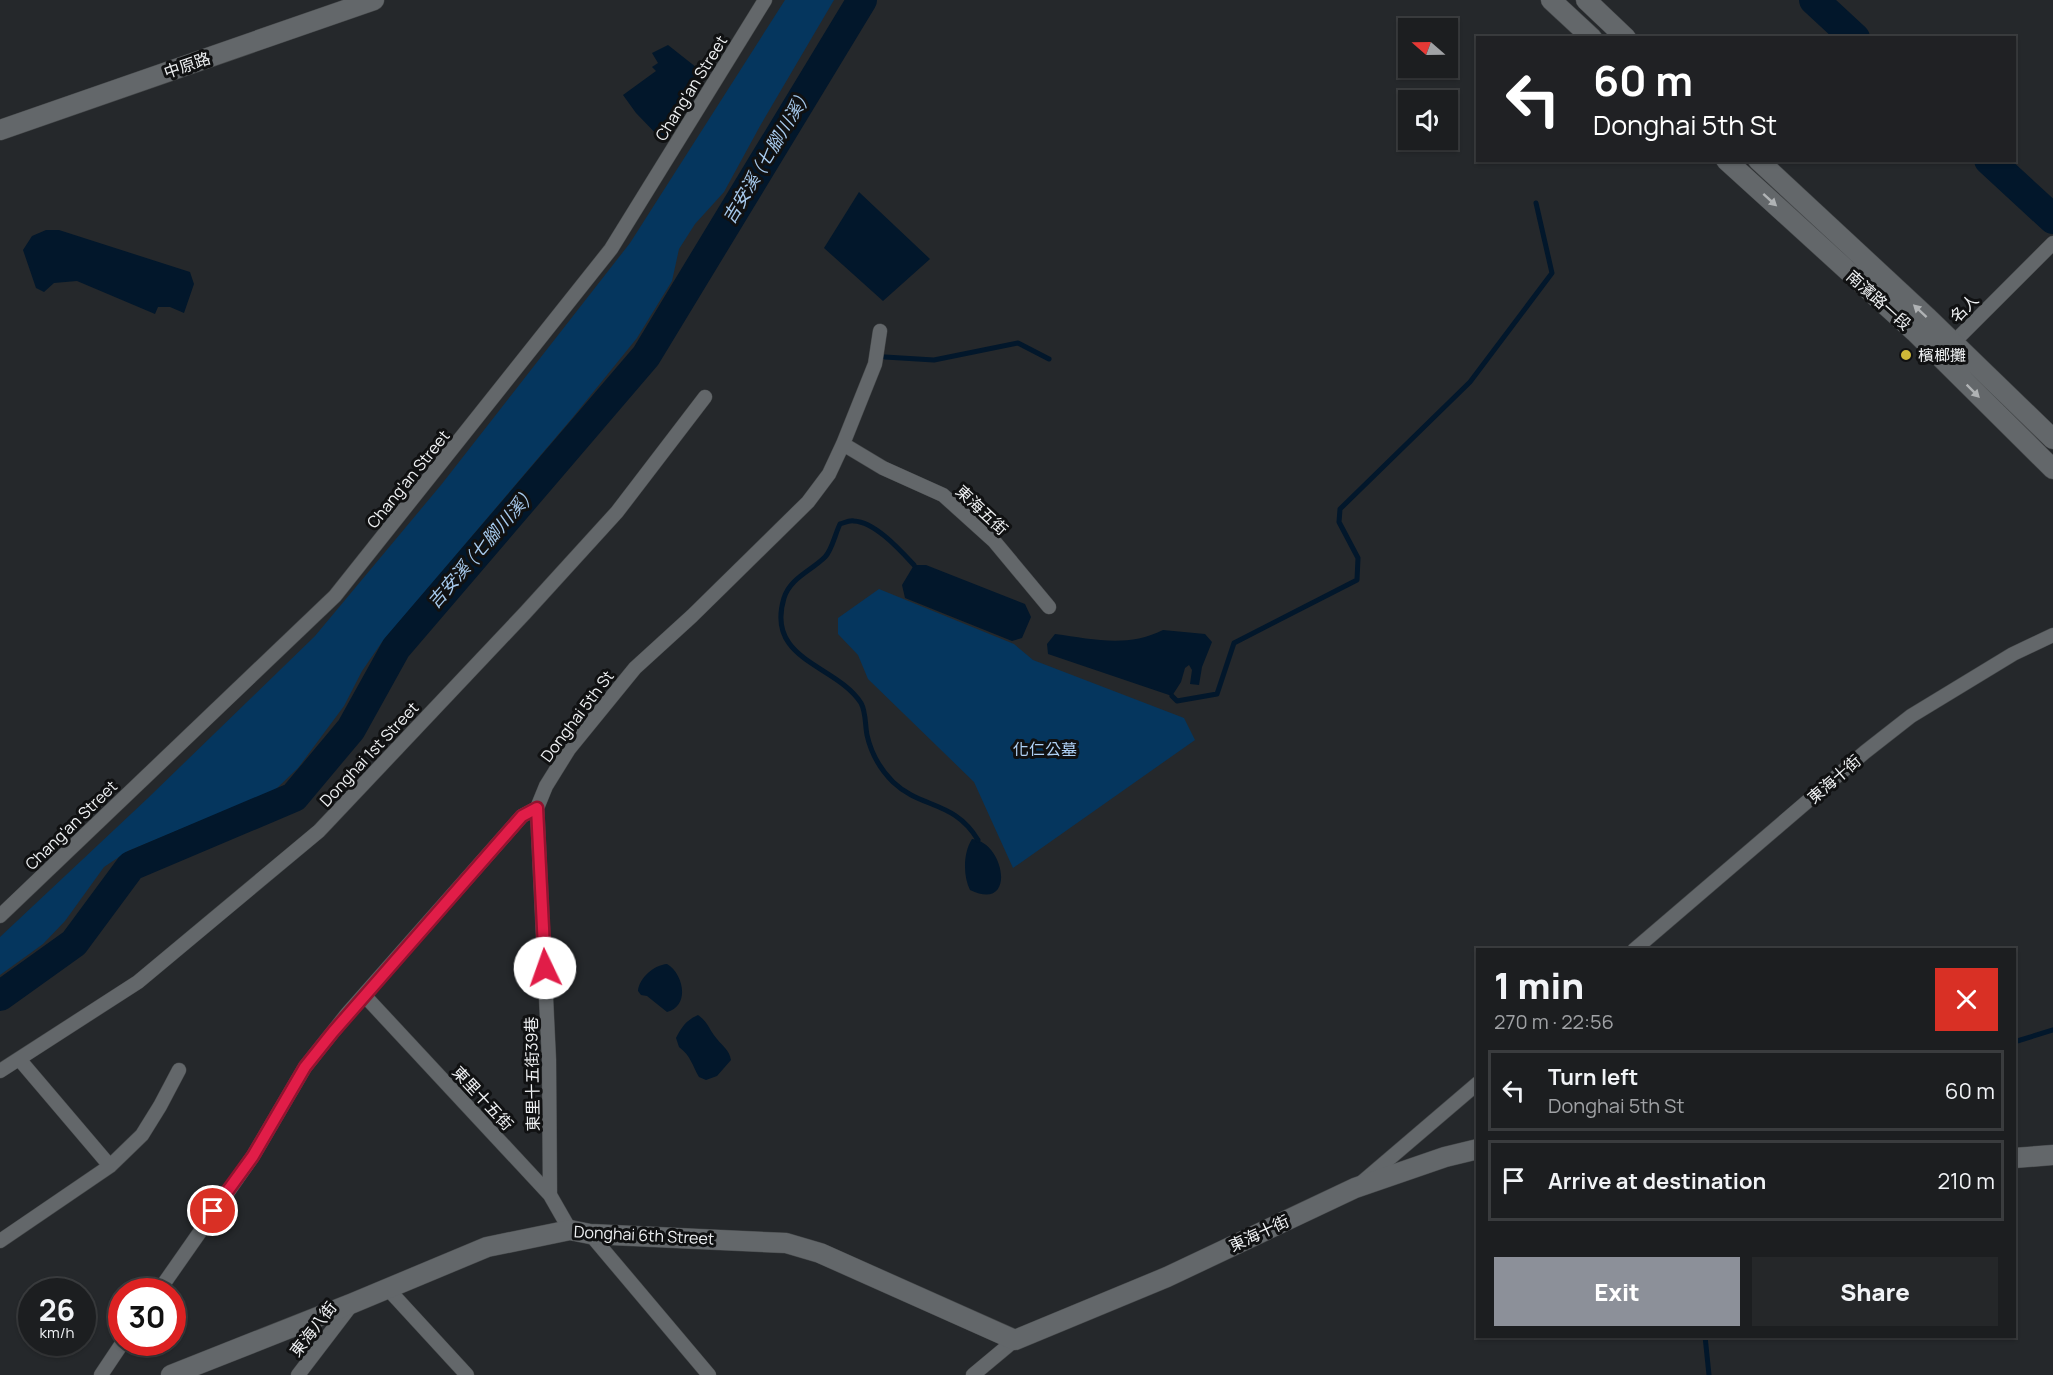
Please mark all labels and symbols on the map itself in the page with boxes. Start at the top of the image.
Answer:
north arrow [1398,18,1458,78]
street label: Chang'an Street [650,31,732,145]
street label: 中原路 [161,47,213,83]
water label: 吉安溪 (七腳川溪) [717,91,812,228]
one-way arrow [1762,193,1777,207]
street label: 南濱路一段 [1842,265,1916,335]
street label: 名人 [1945,289,1983,327]
one-way arrow [1913,304,1928,318]
place label: 檳榔攤 [1918,344,1966,366]
marker: 檳榔攤 [1899,348,1913,362]
one-way arrow [1966,383,1980,397]
street label: Chang'an Street [362,425,454,533]
street label: 東海五街 [951,480,1013,540]
water label: 吉安溪 (七腳川溪) [422,488,535,613]
street label: Donghai 5th St [535,666,619,766]
street label: Donghai 1st Street [315,697,423,811]
park label: 化仁公墓 [1013,738,1077,760]
street label: 東海十街 [1803,750,1865,808]
street label: Chang'an Street [20,775,122,875]
position arrow [513,936,577,1000]
street label: 東里十五街39巷 [520,1016,544,1132]
street label: 東里十五街 [448,1061,518,1135]
pin [187,1185,238,1236]
street label: 東海十街 [1225,1210,1293,1256]
street label: Donghai 6th Street [573,1220,715,1250]
speed limit sign: 30 [108,1278,186,1356]
street label: 東海八街 [285,1297,341,1361]

